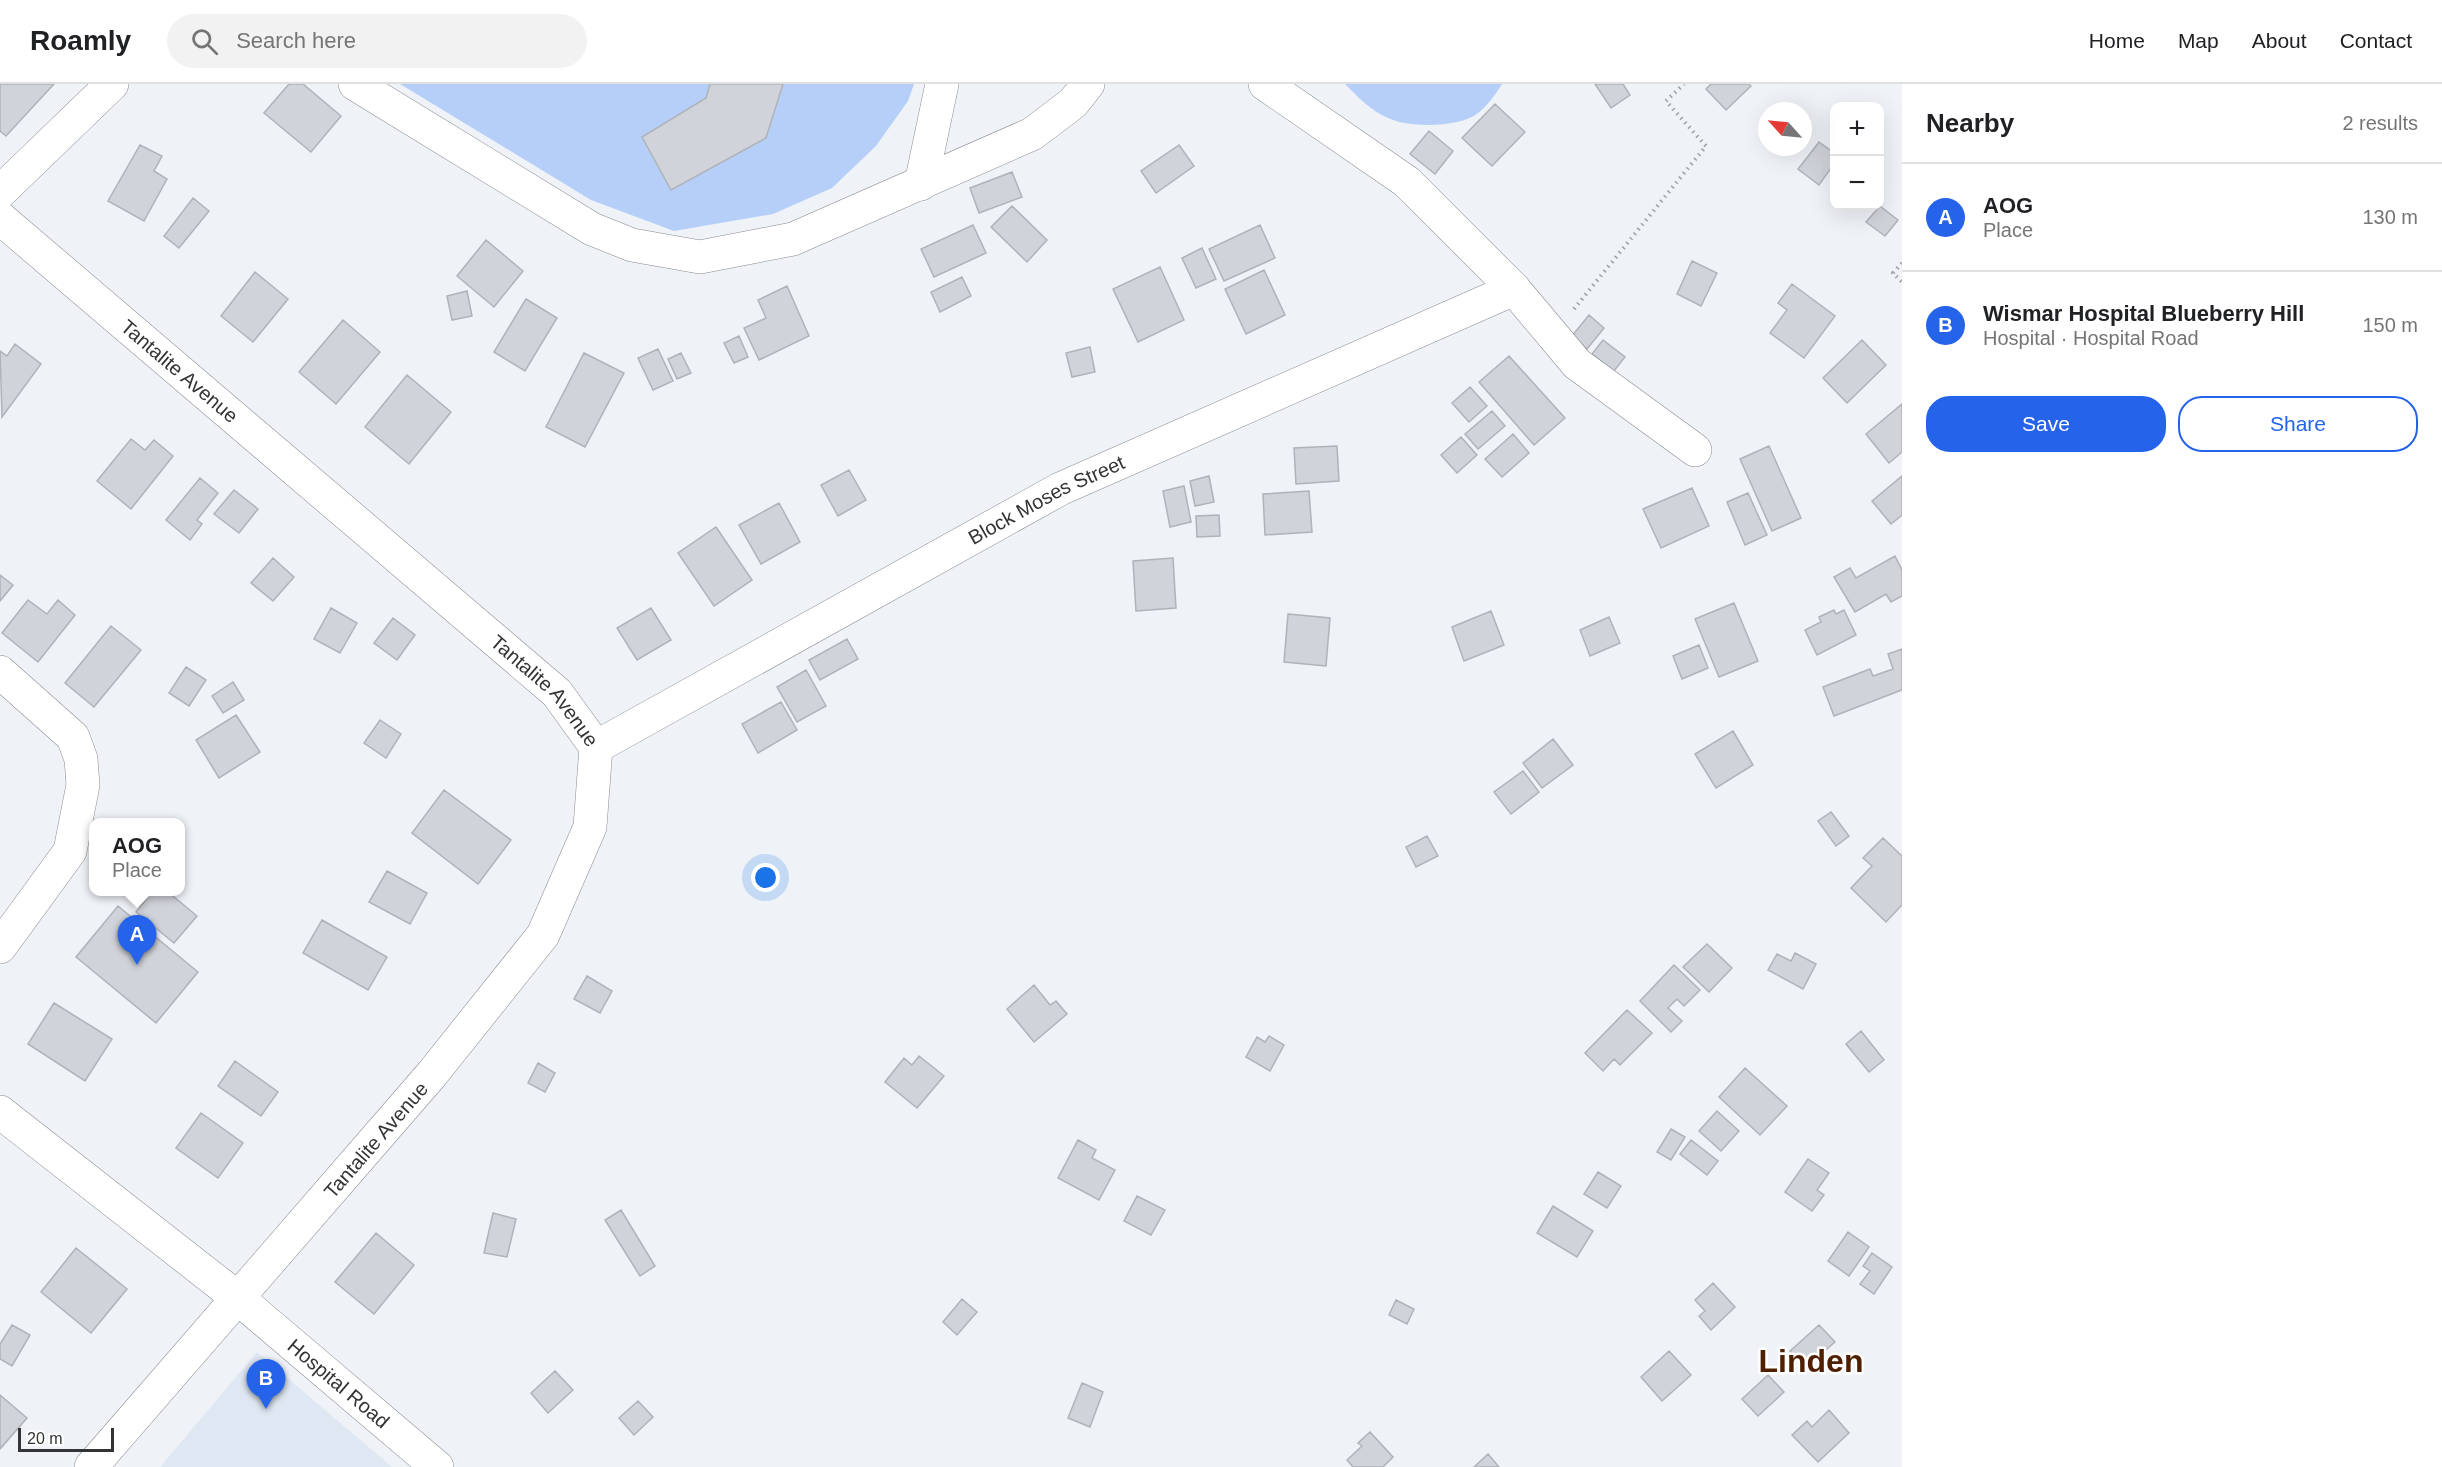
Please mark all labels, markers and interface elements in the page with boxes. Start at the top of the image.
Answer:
search box [167,14,587,68]
text: Roamly [30,25,131,56]
icon: search [188,25,221,58]
text: Search here [236,28,356,53]
text: Home [2089,29,2145,52]
text: Map [2178,29,2219,52]
text: About [2252,29,2307,52]
text: Contact [2340,29,2412,52]
north arrow [1758,102,1812,156]
map controls [1830,102,1884,210]
button: + [1830,102,1884,156]
text: Nearby [1926,108,2014,138]
text: 2 results [2342,112,2418,134]
button: − [1830,156,1884,210]
text: AOG [1983,193,2033,218]
text: A [1938,206,1953,228]
text: 130 m [2362,206,2418,228]
text: Place [1983,219,2033,241]
text: Wismar Hospital Blueberry Hill [1983,301,2304,326]
text: B [1938,314,1953,336]
text: 150 m [2362,314,2418,336]
street label: Tantalite Avenue [117,315,242,427]
text: Hospital · Hospital Road [1983,327,2199,349]
button: Save [1926,396,2166,452]
button: Share [2178,396,2418,452]
street label: Block Moses Street [965,451,1128,549]
street label: Tantalite Avenue [487,631,603,751]
popup [89,818,185,896]
text: AOG [112,833,162,858]
text: Place [112,859,162,881]
your location [751,863,780,892]
pin: A [118,916,156,965]
street label: Tantalite Avenue [320,1078,432,1202]
street label: Hospital Road [283,1334,394,1433]
district label: Linden [1759,1343,1863,1379]
pin: B [246,1360,286,1409]
scale bar [18,1425,114,1452]
text: 20 m [27,1430,63,1447]

